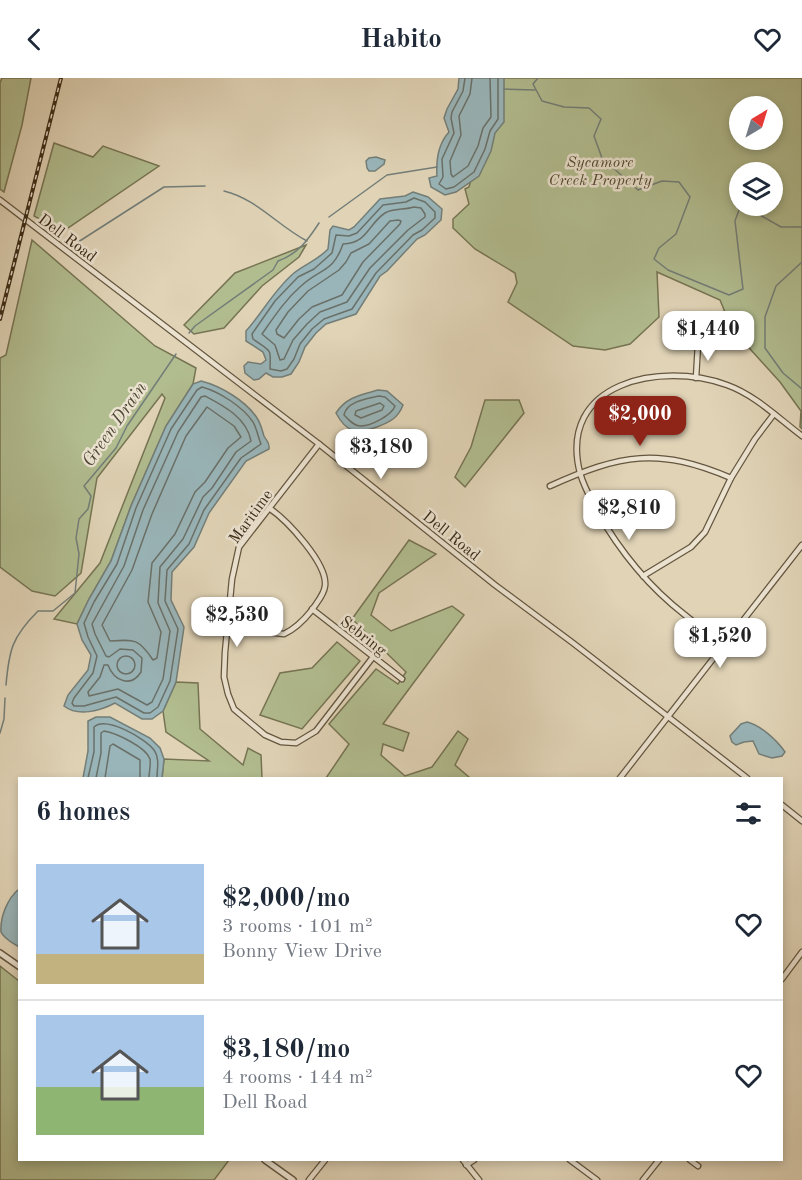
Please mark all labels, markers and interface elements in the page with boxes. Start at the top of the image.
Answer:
icon: back [18,23,51,56]
icon: heart [751,23,784,56]
text: Habito [360,26,442,53]
north arrow [729,96,783,150]
map controls [729,96,783,216]
park label: Sycamore Creek Property [548,155,652,189]
button: layers [729,162,783,216]
street label: Dell Road [35,212,99,266]
pin: $1,440 [659,311,757,362]
text: $1,440 [676,320,740,340]
water label: Green Drain [79,379,150,470]
pin: $2,000 [591,396,689,447]
text: $2,000 [608,405,672,425]
pin: $3,180 [332,429,430,480]
text: $3,180 [349,438,413,458]
street label: Maritime [227,487,276,547]
pin: $2,810 [580,490,678,541]
text: $2,810 [597,499,661,519]
street label: Dell Road [419,509,482,564]
pin: $2,530 [188,597,286,648]
text: $2,530 [205,606,269,626]
street label: Sebring [337,614,389,660]
pin: $1,520 [671,618,769,669]
text: $1,520 [688,627,752,647]
icon: filters [732,797,765,830]
text: 6 homes [36,800,130,826]
text: $2,000/mo [222,886,350,912]
icon: home [84,888,156,960]
icon: heart [732,908,765,941]
text: 3 rooms · 101 m² [222,917,372,937]
text: Bonny View Drive [222,942,382,962]
text: $3,180/mo [222,1037,350,1063]
icon: home [84,1039,156,1111]
icon: heart [732,1059,765,1092]
text: 4 rooms · 144 m² [222,1068,372,1088]
text: Dell Road [222,1093,308,1113]

